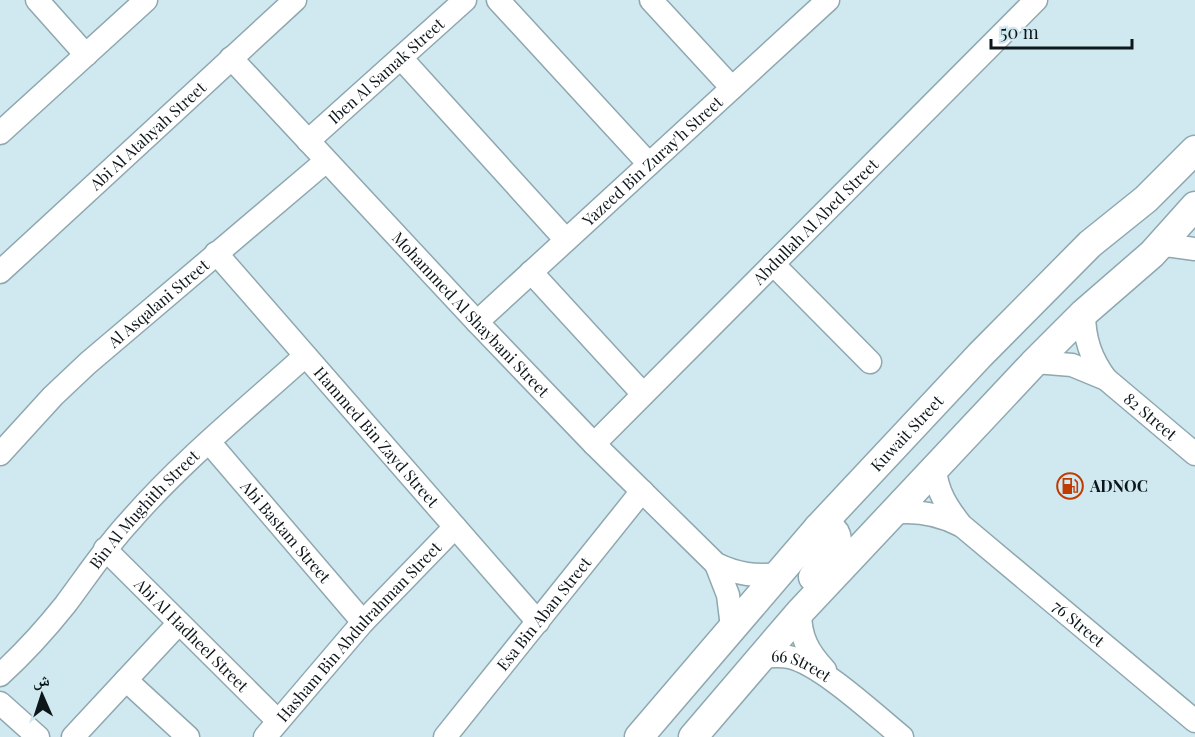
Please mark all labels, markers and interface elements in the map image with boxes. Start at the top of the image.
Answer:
scale bar [991,12,1132,50]
street label: Iben Al Samak Street [323,13,448,128]
text: 50 m [1000,20,1039,44]
street label: Abi Al Atahyah Street [84,76,210,195]
street label: Yazeed Bin Zuray'h Street [577,91,727,231]
street label: Abdullah Al Abed Street [747,153,883,289]
street label: Mohammed Al Shaybani Street [388,227,554,401]
street label: Al Asqalani Street [102,254,213,352]
street label: Hammed Bin Zayd Street [310,362,444,511]
street label: 82 Street [1120,388,1182,445]
street label: Kuwait Street [866,390,947,476]
street label: Bin Al Mughith Street [84,445,203,573]
fuel station icon: ADNOC [1055,471,1085,501]
street label: Abi Bastam Street [236,475,336,587]
place label: ADNOC [1089,475,1148,496]
street label: Hasham Bin Abdulrahman Street [272,537,445,726]
street label: Esa Bin Aban Street [491,552,596,675]
street label: Abi Al Hadheel Street [130,573,254,696]
street label: 76 Street [1048,595,1110,651]
street label: 66 Street [771,645,836,686]
north arrow [12,665,72,725]
text: ش [32,669,50,690]

